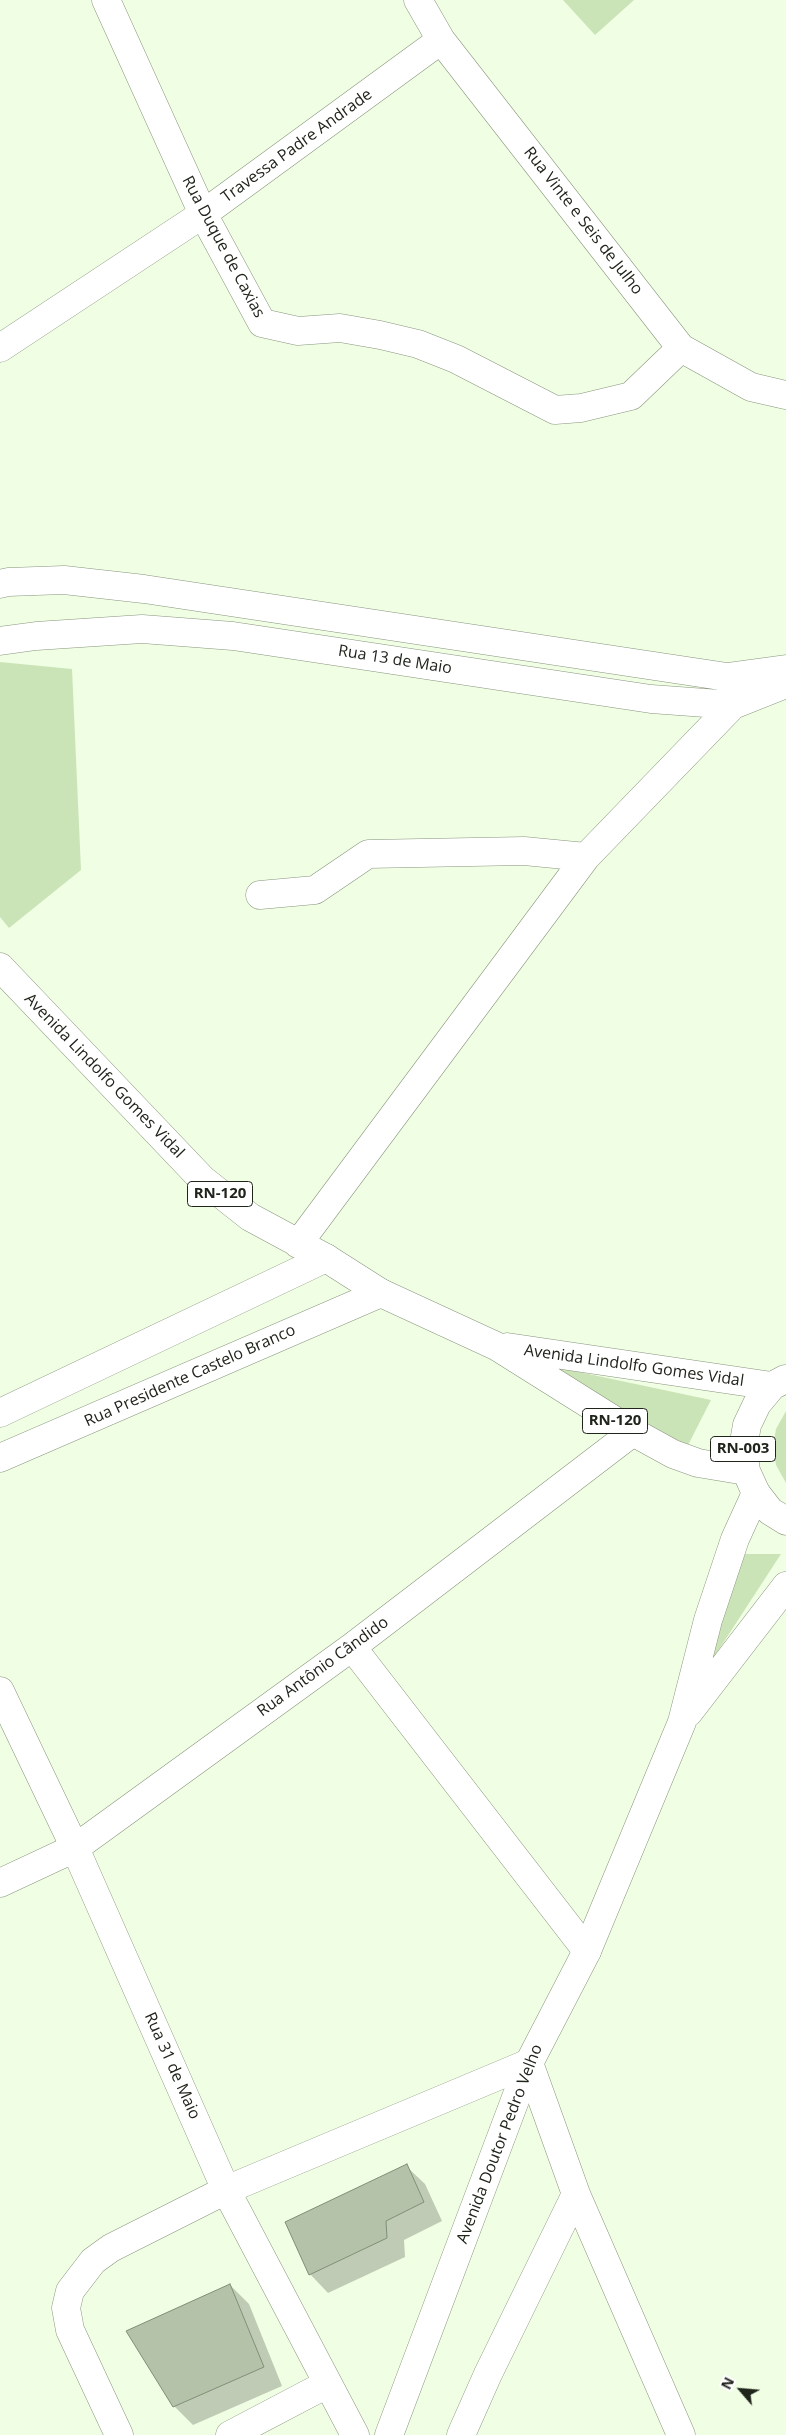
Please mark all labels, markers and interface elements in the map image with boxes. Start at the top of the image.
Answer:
street label: Travessa Padre Andrade [218,85,376,207]
street label: Rua Vinte e Seis de Julho [519,143,647,299]
street label: Rua Duque de Caxias [177,173,269,321]
street label: Rua 13 de Maio [337,642,453,678]
street label: Avenida Lindolfo Gomes Vidal [20,990,188,1162]
road number: RN-120 [188,1182,252,1206]
street label: Rua Presidente Castelo Branco [82,1321,298,1431]
street label: Avenida Lindolfo Gomes Vidal [523,1341,745,1391]
road number: RN-120 [582,1408,648,1434]
road number: RN-003 [710,1436,776,1462]
street label: Rua Antônio Cândido [254,1613,392,1721]
street label: Rua 31 de Maio [140,2010,204,2122]
street label: Avenida Doutor Pedro Velho [453,2042,547,2246]
north arrow [716,2365,766,2415]
text: N [716,2374,738,2392]

